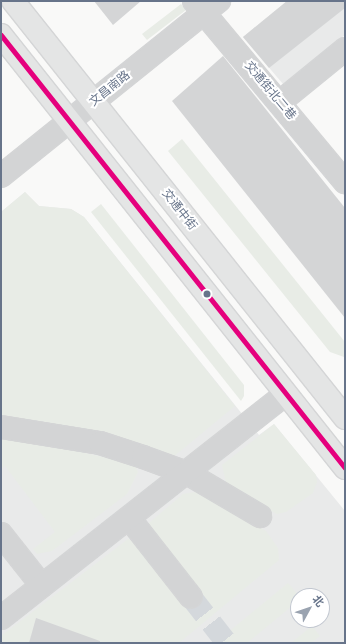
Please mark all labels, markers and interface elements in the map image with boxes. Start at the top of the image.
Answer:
street label: 交通街北二巷 [241,59,299,123]
street label: 文昌南路 [87,68,133,110]
street label: 交通中街 [159,187,199,233]
unlabelled marker [202,289,212,299]
north arrow [290,588,330,628]
text: 北 [310,593,327,609]

